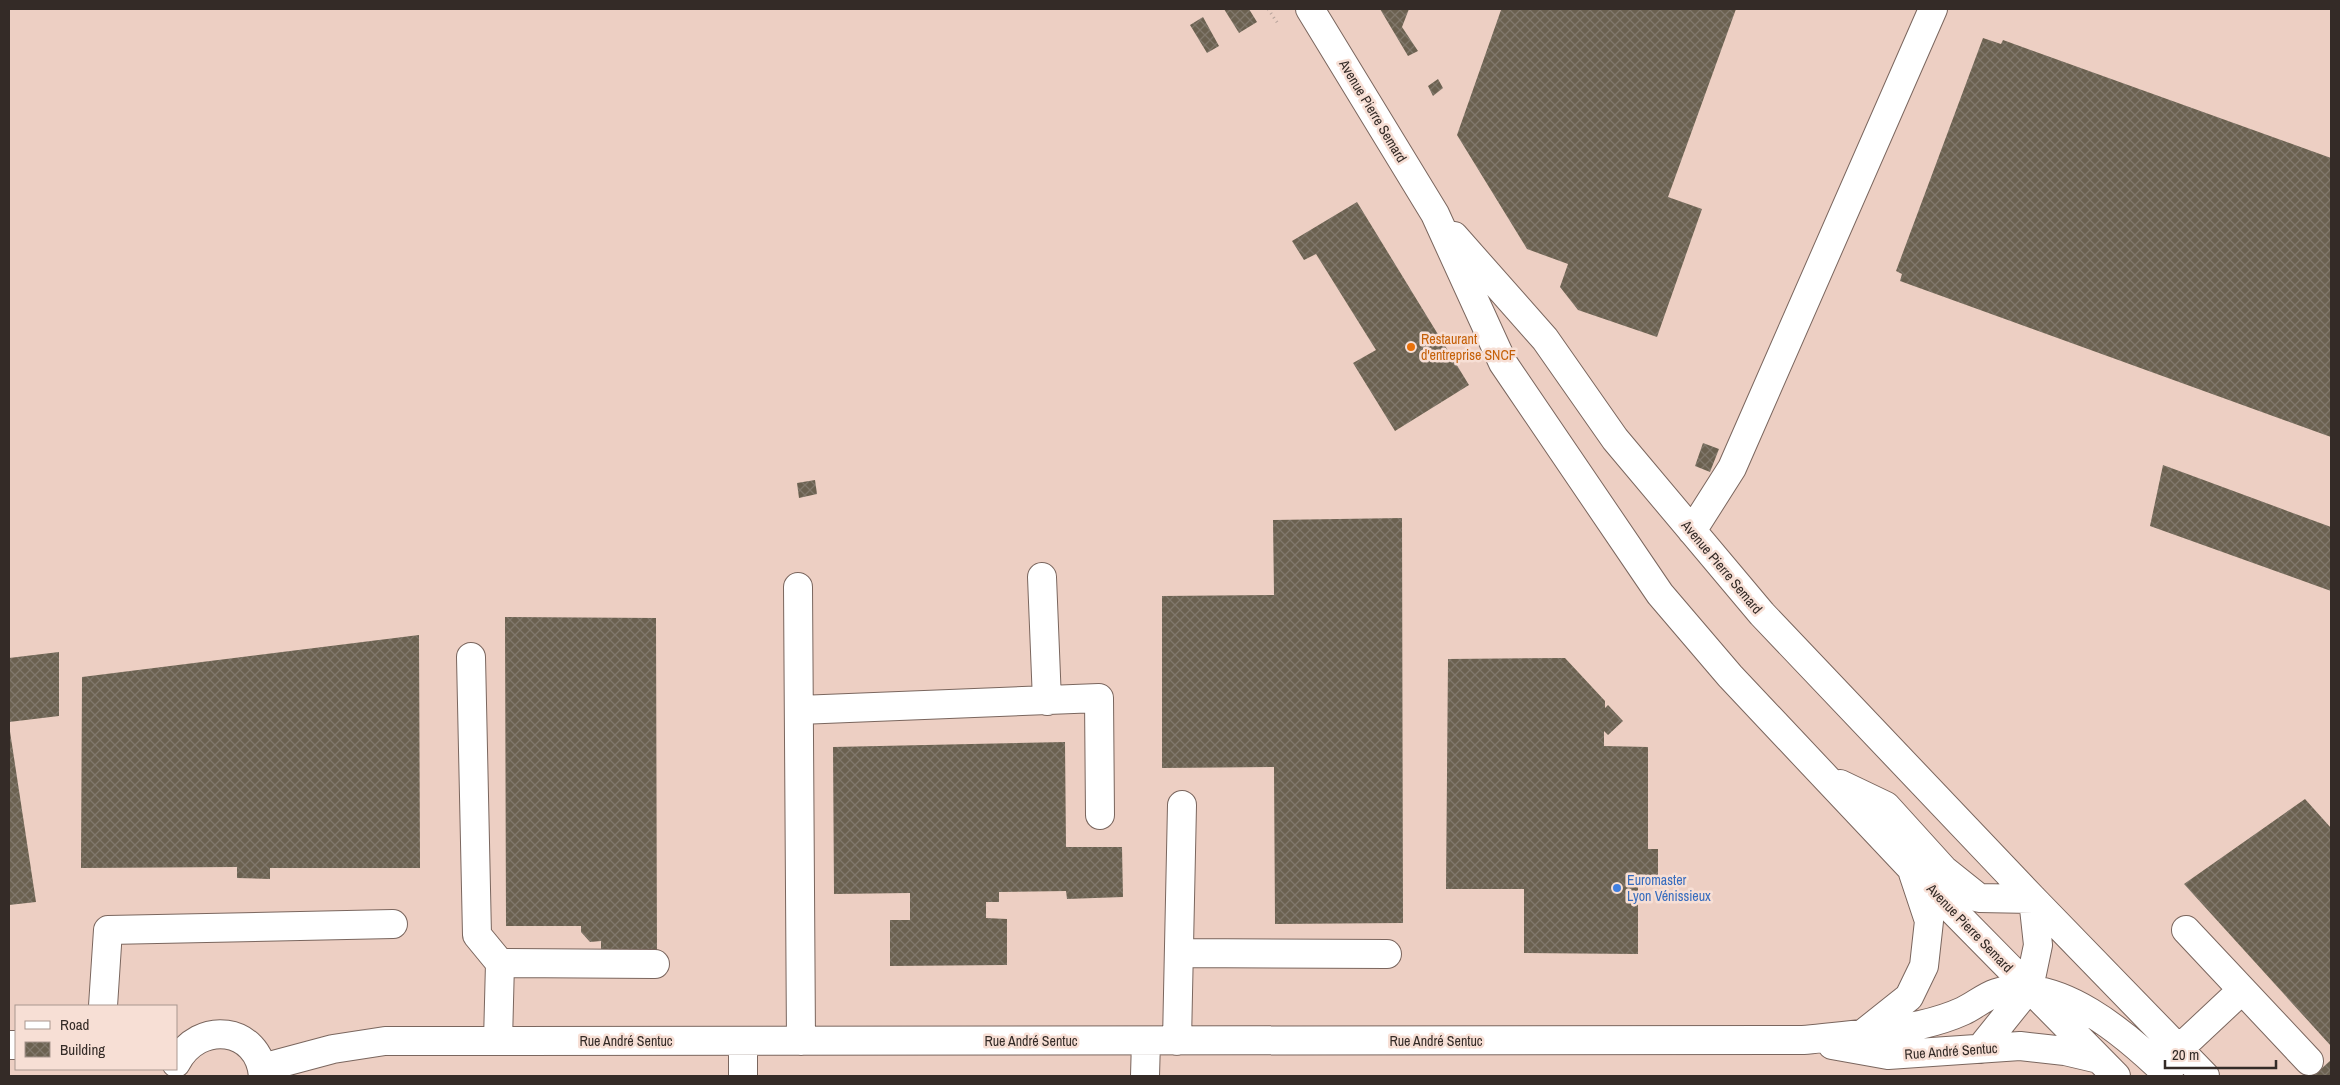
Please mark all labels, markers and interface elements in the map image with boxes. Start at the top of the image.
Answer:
street label: Avenue Pierre Semard [1335,56,1411,166]
place label: Restaurant d'entreprise SNCF [1421,330,1516,364]
marker: Restaurant d'entreprise SNCF [1405,341,1417,353]
street label: Avenue Pierre Semard [1677,516,1766,617]
place label: Euromaster Lyon Vénissieux [1627,871,1711,905]
street label: Avenue Pierre Semard [1922,879,2017,976]
marker: Euromaster Lyon Vénissieux [1611,882,1623,894]
legend [15,1005,178,1070]
text: Road [60,1014,89,1035]
street label: Rue André Sentuc [579,1032,673,1050]
street label: Rue André Sentuc [984,1032,1078,1050]
street label: Rue André Sentuc [1389,1032,1483,1050]
scale bar [2165,1038,2276,1070]
text: Building [60,1039,105,1060]
street label: Rue André Sentuc [1904,1039,1998,1063]
text: 20 m [2172,1044,2199,1065]

